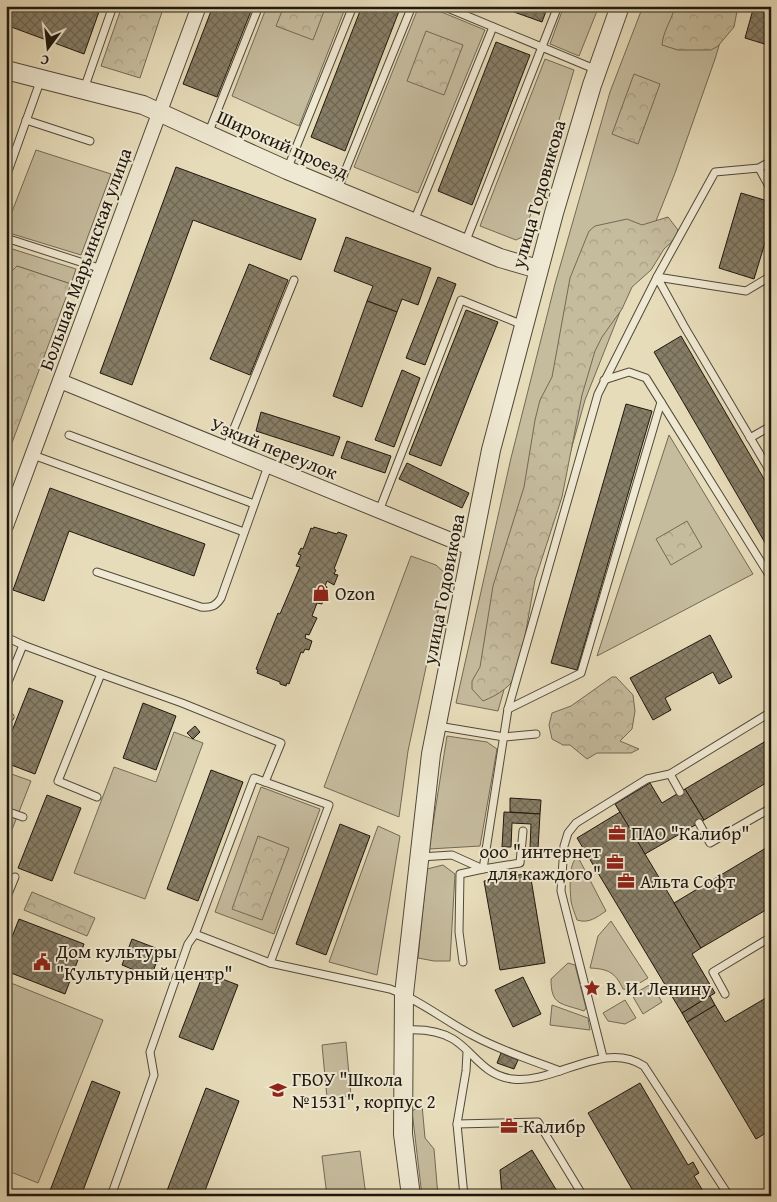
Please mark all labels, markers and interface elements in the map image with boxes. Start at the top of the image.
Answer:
north arrow [22,22,72,72]
text: С [38,50,51,71]
street label: Широкий проезд [212,102,354,186]
street label: улица Годовикова [503,117,573,272]
street label: Большая Марьинская улица [32,144,138,374]
street label: Узкий переулок [206,410,342,486]
street label: улица Годовикова [414,511,471,668]
place label: Ozon [335,579,376,607]
shop icon: Ozon [311,583,331,603]
place label: ПАО "Калибр" [631,819,750,847]
office icon: ПАО "Калибр" [607,823,627,843]
place label: ооо "интернет для каждого" [480,837,602,887]
office icon: ооо "интернет для каждого" [605,852,625,872]
place label: Альта Софт [640,867,736,895]
office icon: Альта Софт [616,871,636,891]
place label: Дом культуры "Культурный центр" [55,937,233,987]
public building icon: Дом культуры "Культурный центр" [32,952,52,972]
place label: В. И. Ленину [606,974,711,1002]
place icon: В. И. Ленину [582,978,602,998]
place label: ГБОУ "Школа №1531", корпус 2 [292,1065,436,1115]
school or university icon: ГБОУ "Школа №1531", корпус 2 [268,1080,288,1100]
place label: Калибр [523,1112,585,1140]
office icon: Калибр [499,1116,519,1136]

